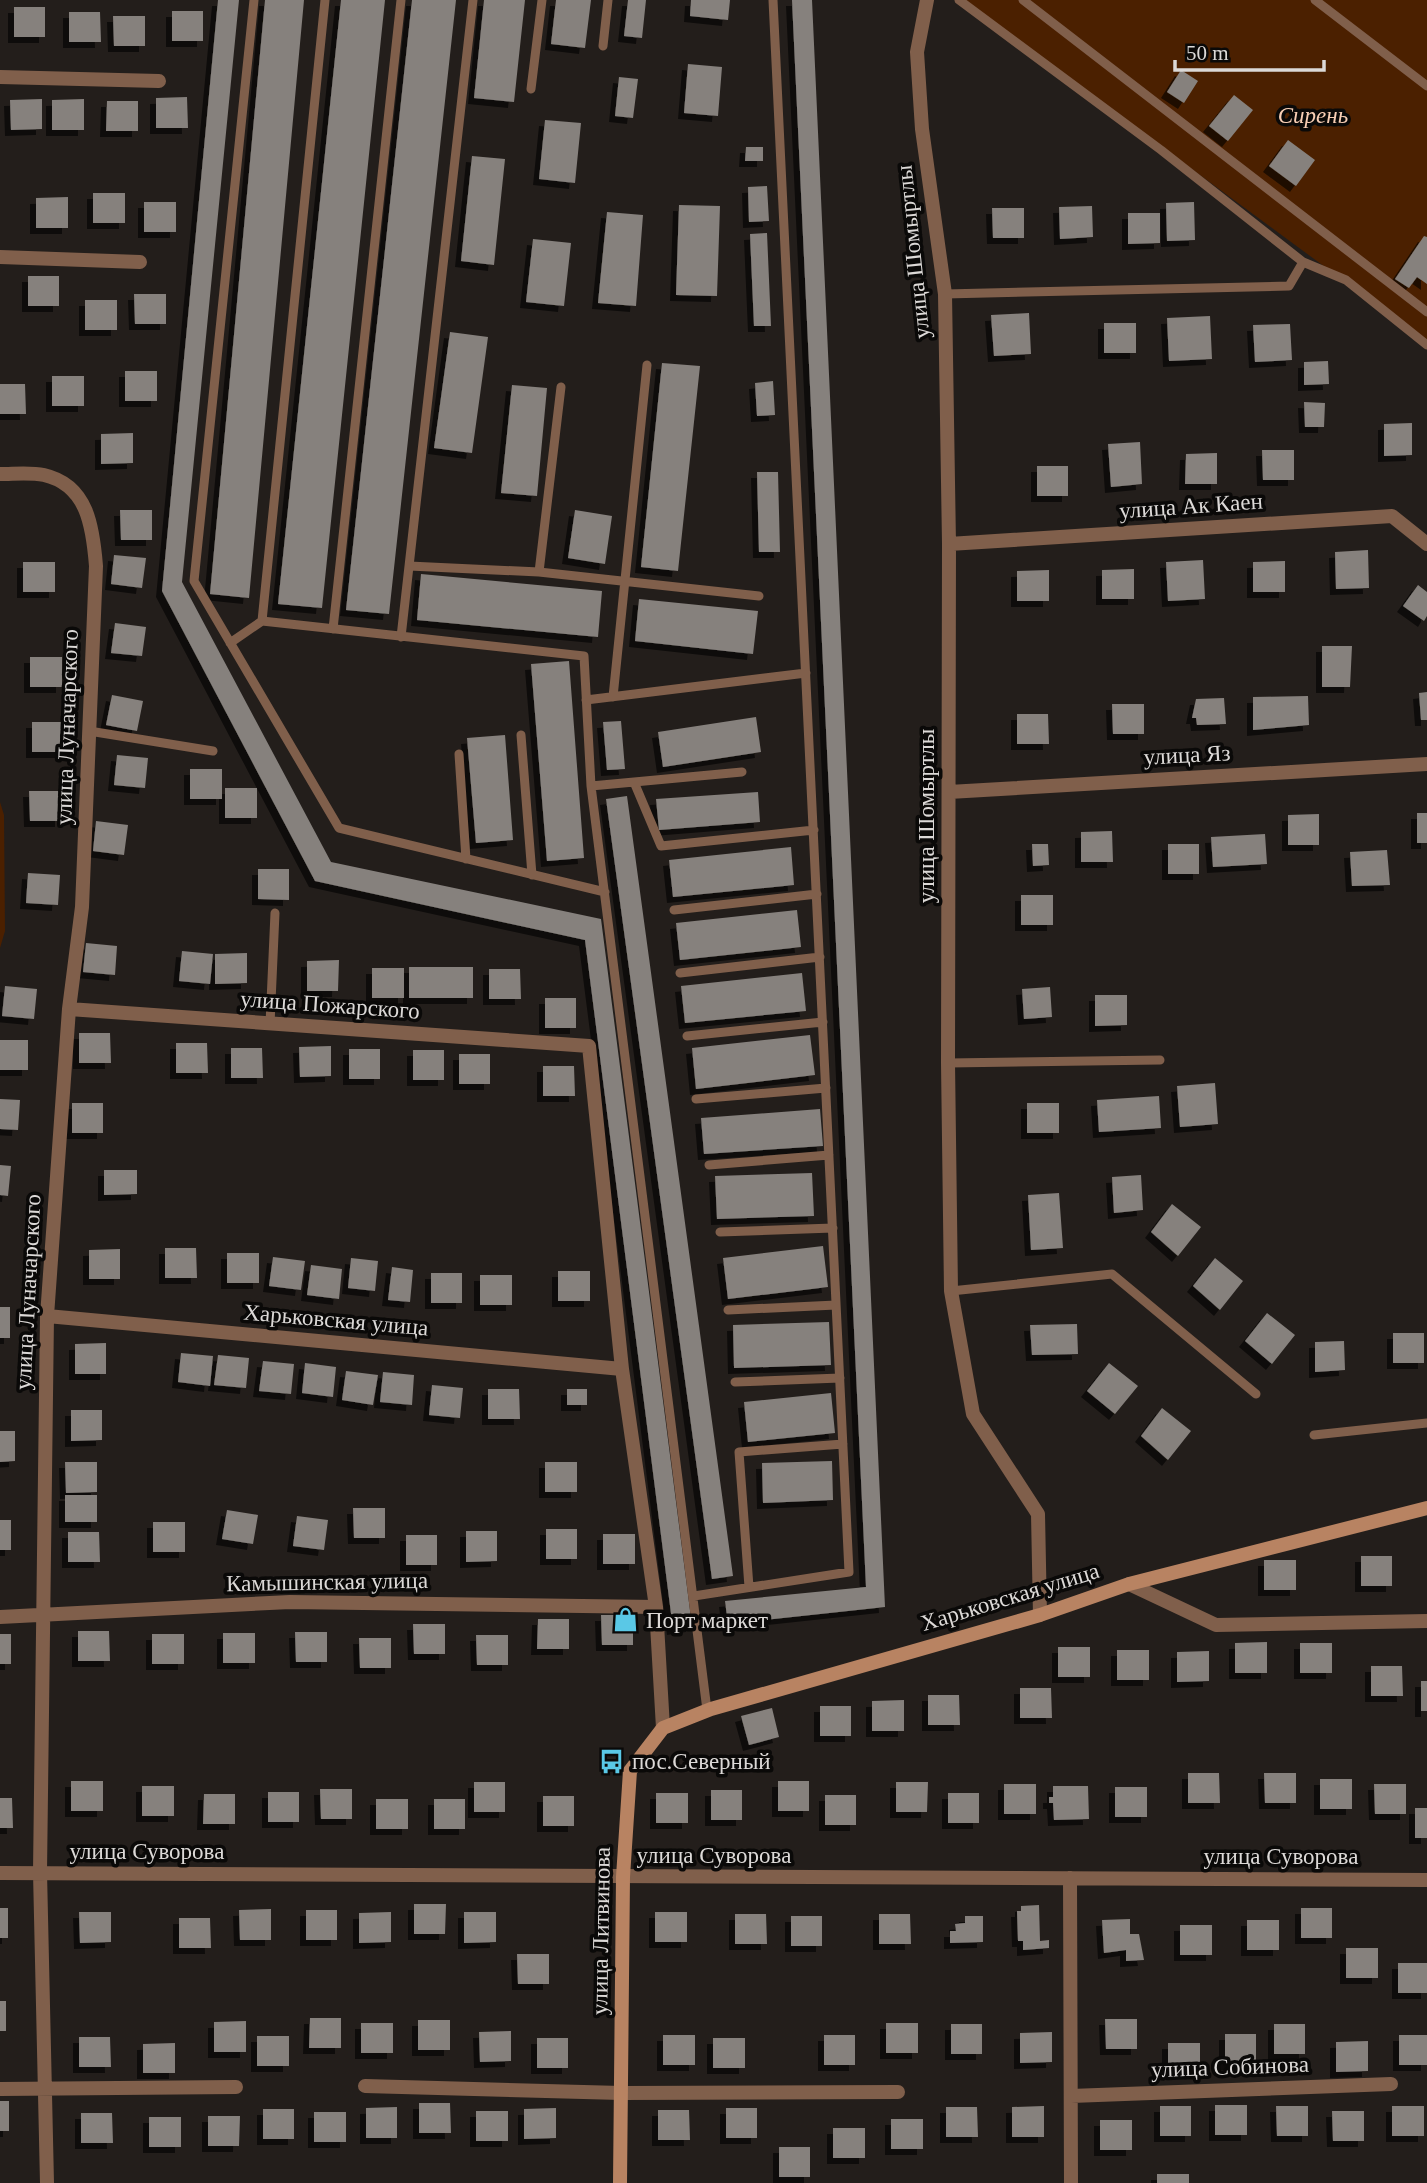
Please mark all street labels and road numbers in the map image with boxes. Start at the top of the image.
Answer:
street label: улица Шомыртлы [891,164,935,340]
street label: улица Ак Каен [1118,489,1264,523]
street label: улица Луначарского [51,629,83,825]
street label: улица Шомыртлы [914,729,939,903]
street label: улица Яз [1143,740,1231,770]
street label: улица Пожарского [239,986,421,1024]
street label: улица Луначарского [10,1193,46,1391]
street label: Харьковская улица [243,1299,429,1341]
street label: Харьковская улица [918,1558,1102,1636]
street label: Камышинская улица [226,1568,428,1596]
street label: улица Суворова [70,1839,224,1864]
street label: улица Суворова [637,1843,791,1868]
street label: улица Суворова [1204,1844,1358,1869]
street label: улица Литвинова [587,1847,615,2015]
street label: улица Собинова [1151,2052,1309,2082]

